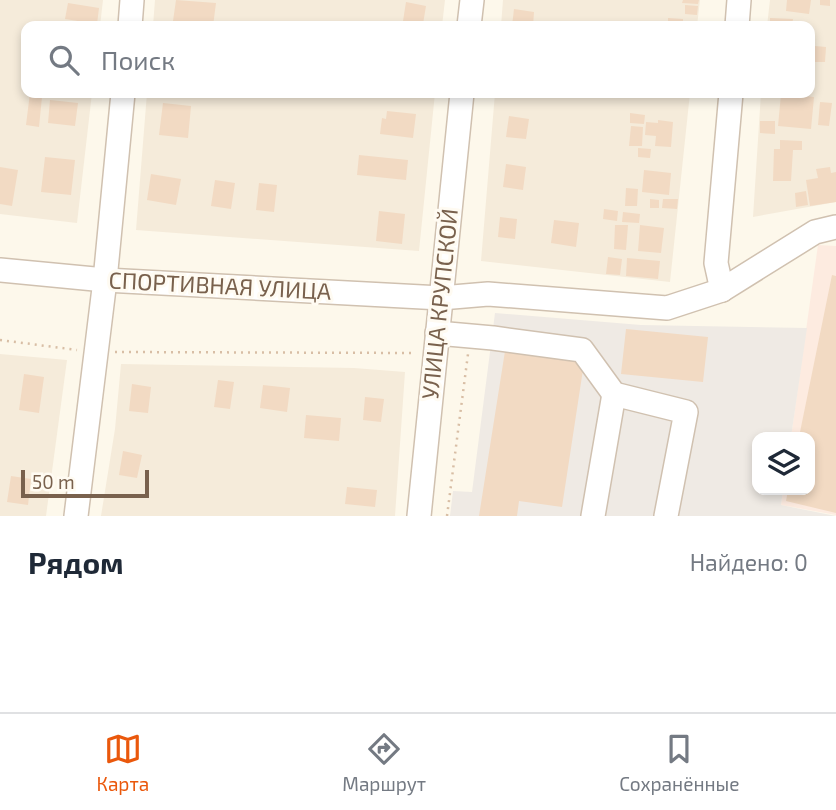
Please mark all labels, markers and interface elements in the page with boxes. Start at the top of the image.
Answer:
search box [21,21,815,98]
icon: search [45,41,83,79]
text: Поиск [101,44,175,75]
street label: УЛИЦА КРУПСКОЙ [415,207,463,401]
street label: СПОРТИВНАЯ УЛИЦА [108,265,333,305]
map controls [752,432,815,495]
button: layers [752,432,815,495]
scale bar [21,467,149,499]
text: 50 m [32,470,75,493]
text: Рядом [28,544,124,580]
text: Найдено: 0 [690,548,808,576]
tab: Карта [96,730,149,795]
tab: Маршрут [342,730,426,795]
tab: Сохранённые [619,730,740,795]

